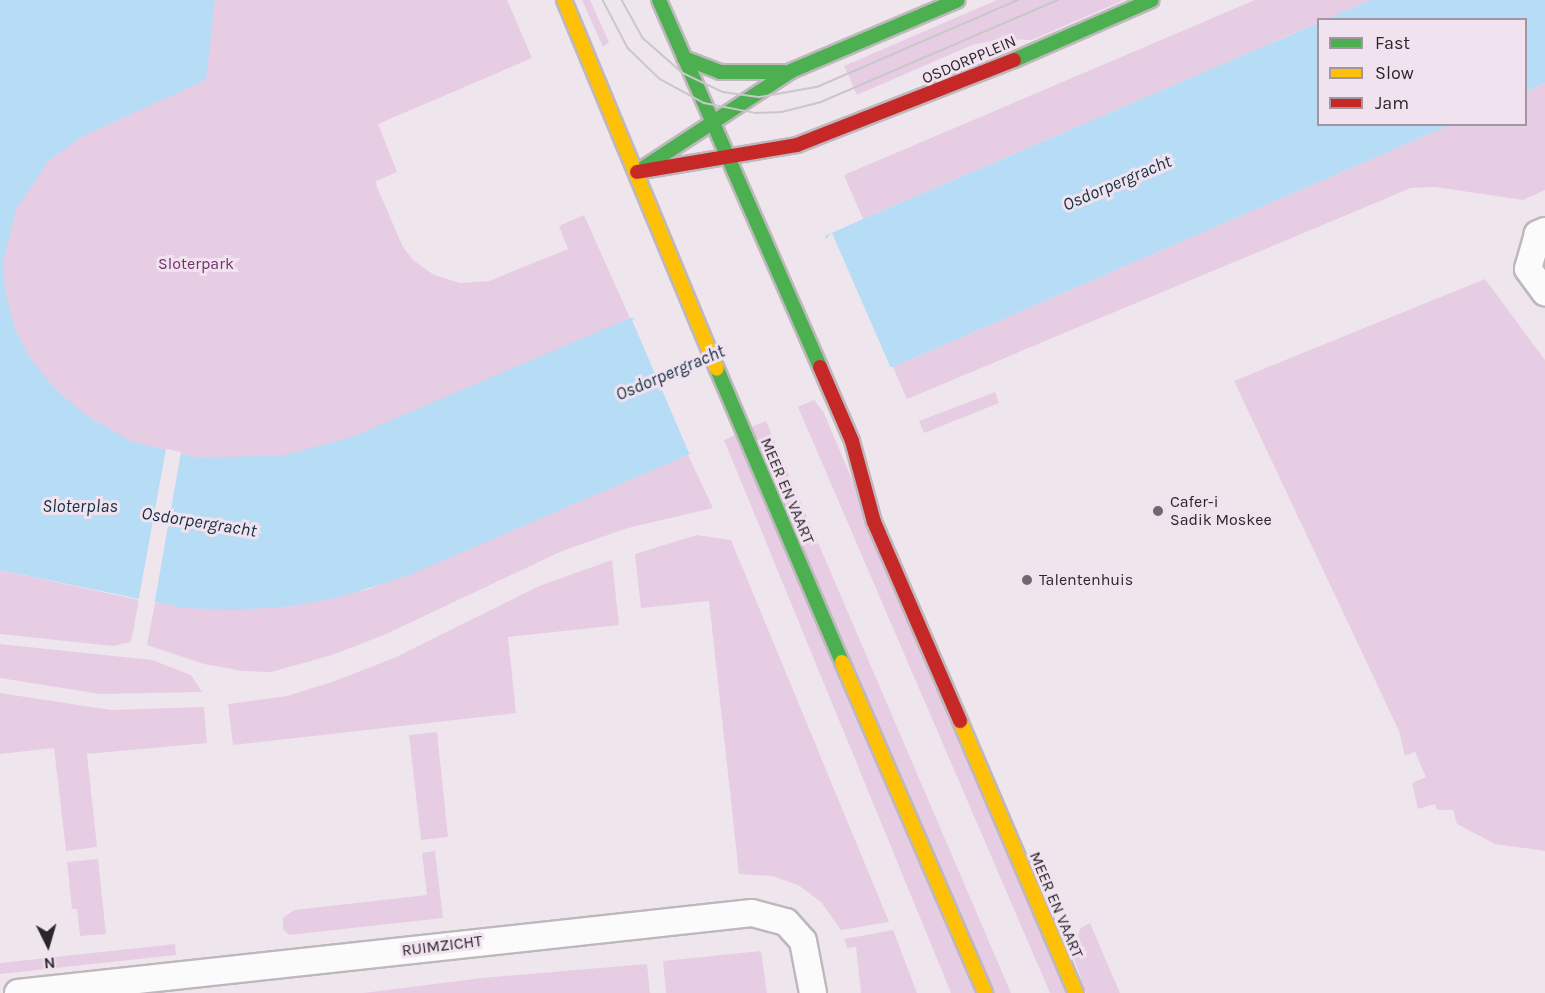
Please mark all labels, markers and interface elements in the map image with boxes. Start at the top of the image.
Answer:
legend [1317,18,1527,126]
street label: OSDORPPLEIN [919,32,1019,88]
text: Fast [1375,32,1410,54]
text: Slow [1375,62,1414,84]
text: Jam [1375,92,1409,114]
water label: Osdorpergracht [1059,150,1175,216]
park label: Sloterpark [158,254,234,274]
water label: Osdorpergracht [612,340,728,406]
street label: MEER EN VAART [756,435,818,547]
place label: Cafer-i Sadik Moskee [1170,492,1272,530]
water label: Sloterplas [42,495,118,517]
water label: Osdorpergracht [140,502,258,542]
marker: Cafer-i Sadik Moskee [1151,504,1165,518]
place label: Talentenhuis [1039,570,1133,590]
marker: Talentenhuis [1020,573,1034,587]
street label: MEER EN VAART [1025,849,1087,961]
north arrow [18,915,78,975]
street label: RUIMZICHT [401,932,483,960]
text: N [43,953,56,973]

